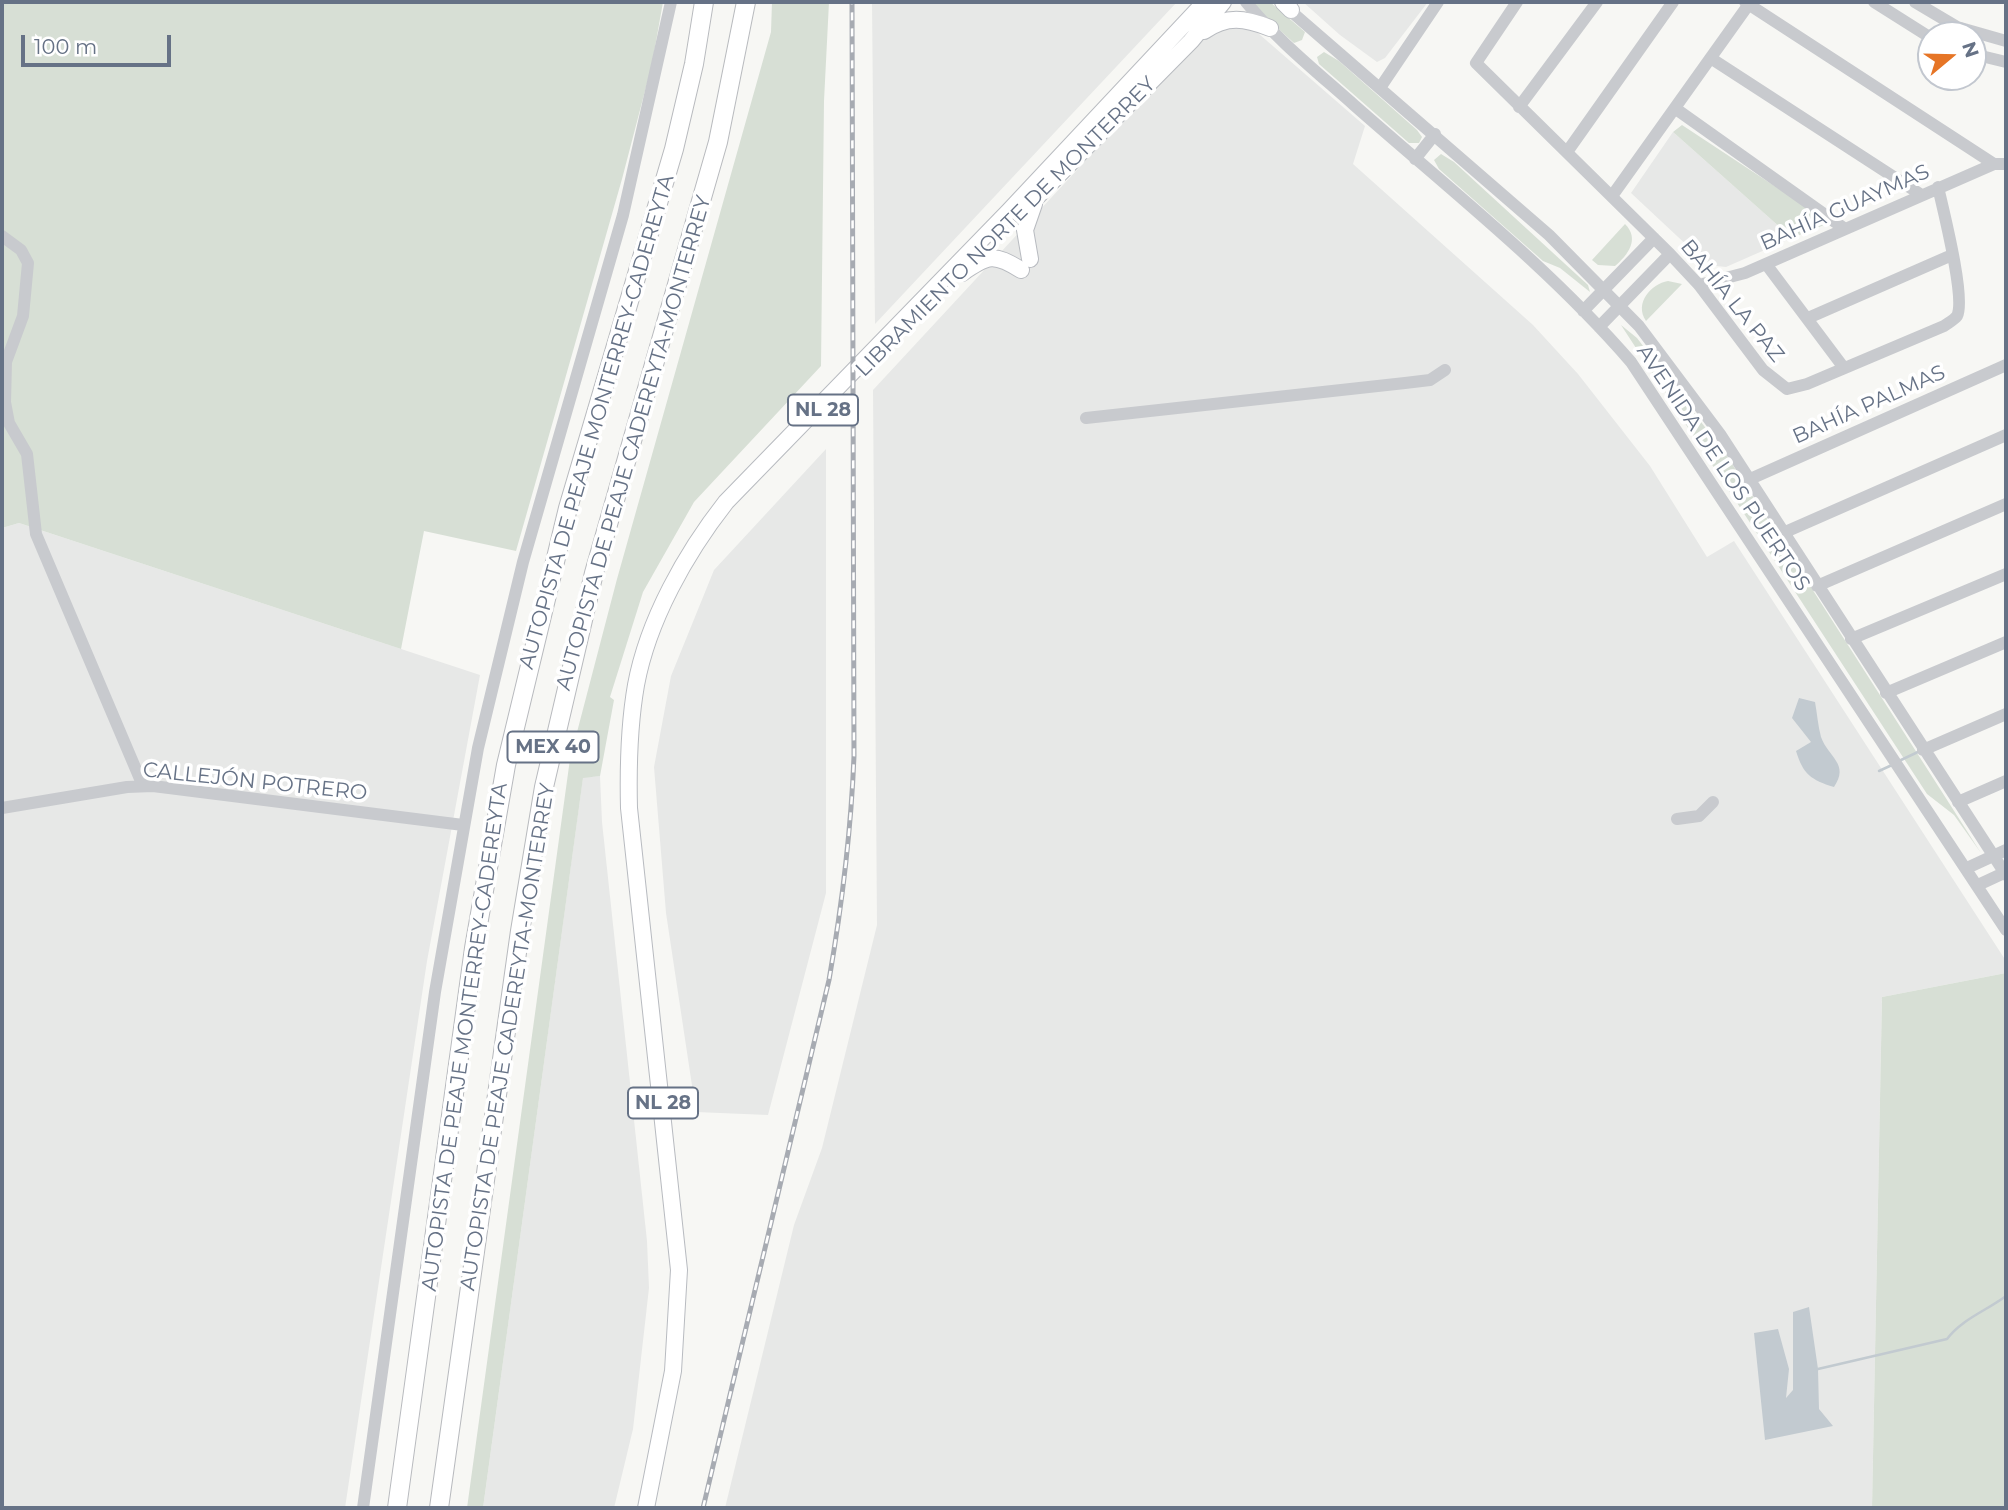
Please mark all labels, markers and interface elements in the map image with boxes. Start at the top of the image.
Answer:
scale bar [24,21,175,65]
north arrow [1917,21,1987,91]
text: 100 m [34,34,97,59]
text: N [1957,39,1984,61]
street label: LIBRAMIENTO NORTE DE MONTERREY [851,72,1161,382]
street label: BAHÍA GUAYMAS [1757,159,1933,257]
street label: AUTOPISTA DE PEAJE MONTERREY-CADEREYTA [514,172,680,672]
street label: AUTOPISTA DE PEAJE CADEREYTA-MONTERREY [551,193,717,693]
street label: BAHÍA LA PAZ [1675,235,1789,367]
street label: AVENIDA DE LOS PUERTOS [1631,340,1815,596]
street label: BAHÍA PALMAS [1789,360,1949,450]
road number: NL 28 [788,394,858,426]
road number: MEX 40 [508,732,598,762]
street label: CALLEJÓN POTRERO [141,758,369,806]
street label: AUTOPISTA DE PEAJE MONTERREY-CADEREYTA [417,781,513,1293]
street label: AUTOPISTA DE PEAJE CADEREYTA-MONTERREY [455,782,561,1292]
road number: NL 28 [628,1088,698,1119]

